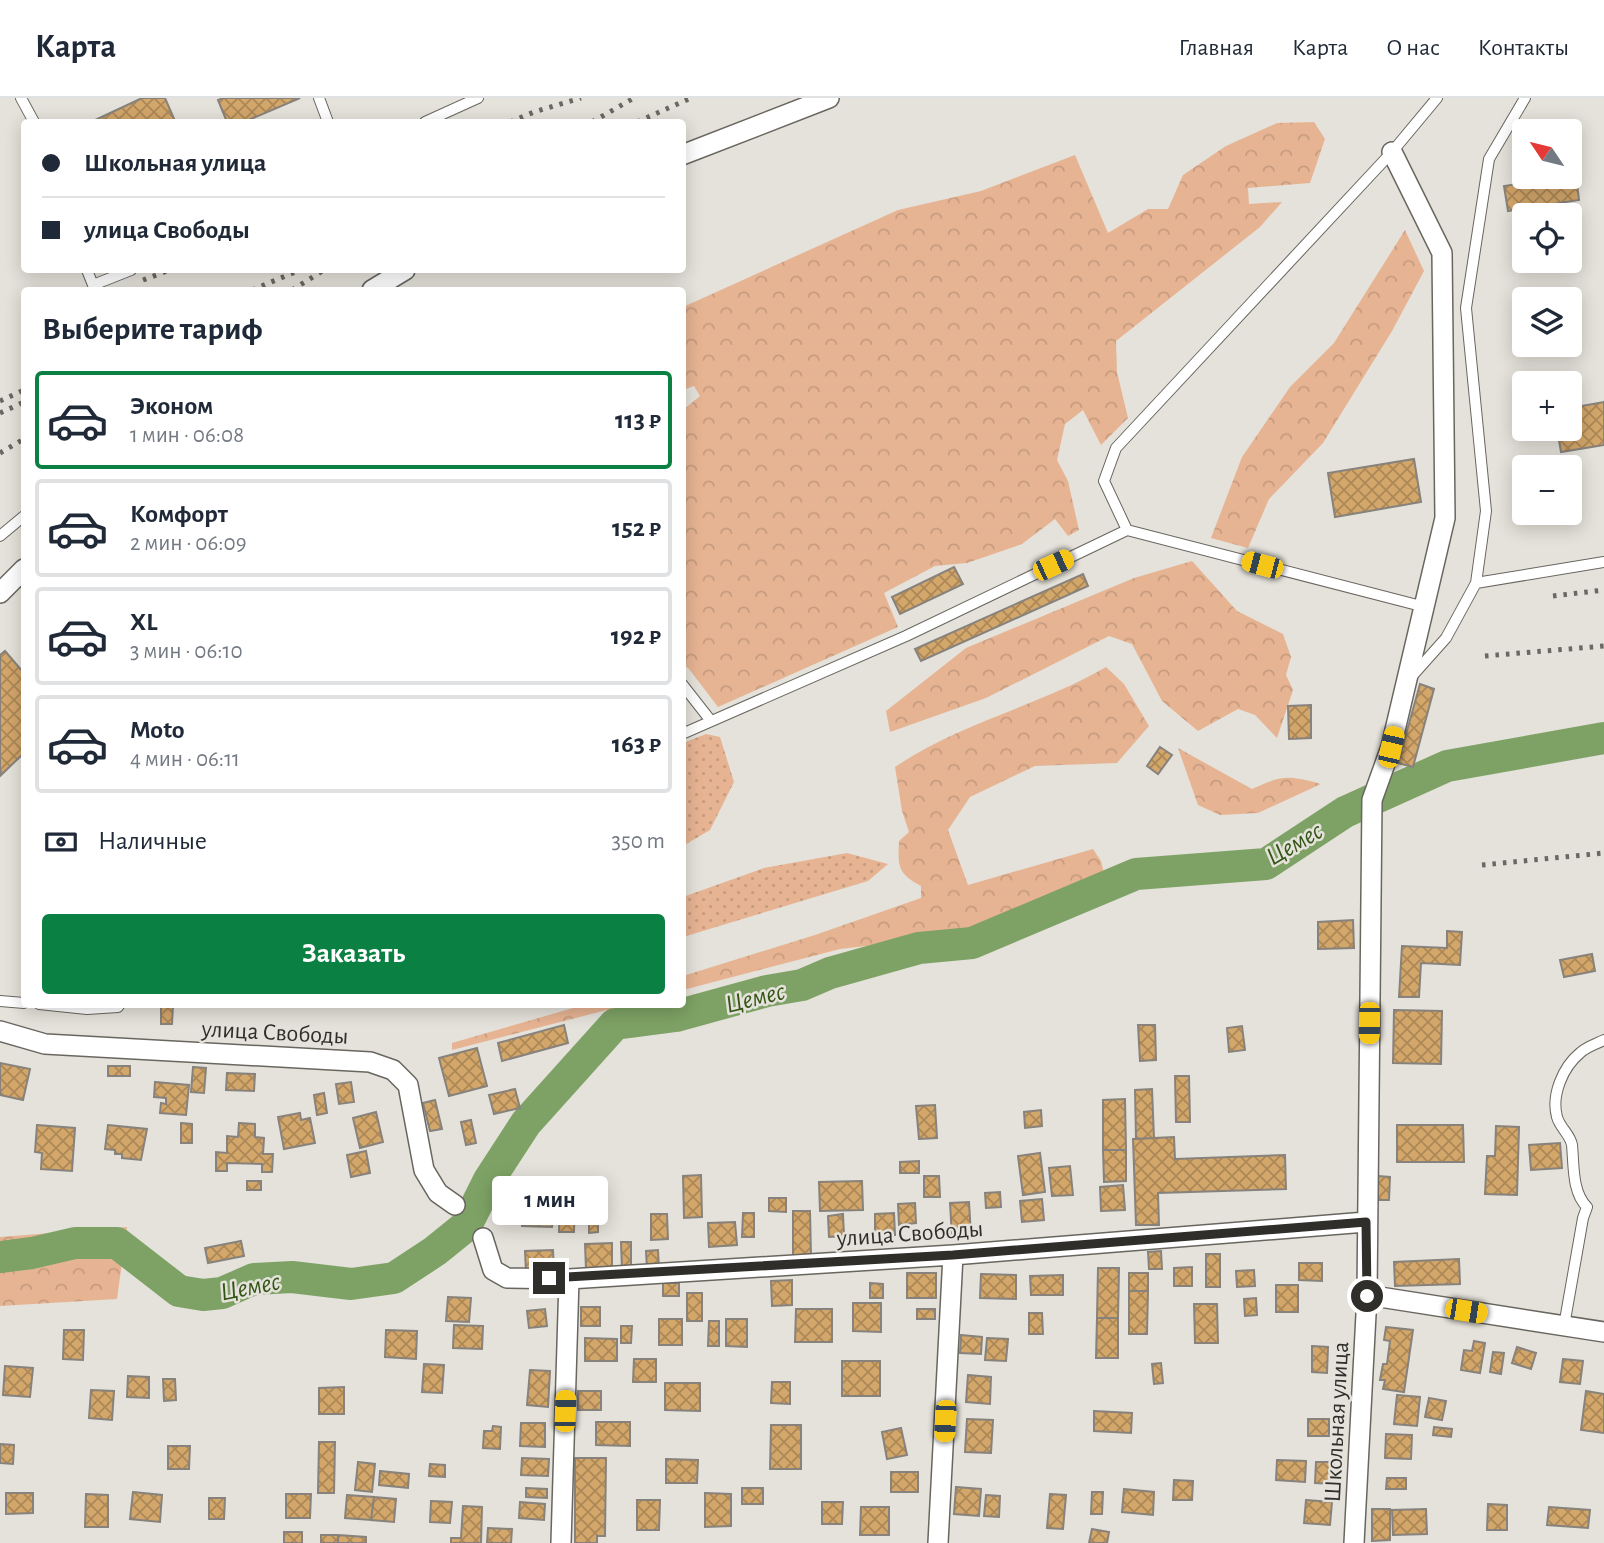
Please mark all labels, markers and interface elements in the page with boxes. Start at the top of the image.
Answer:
text: Карта [35,31,116,64]
text: Главная [1179,36,1254,60]
text: Карта [1292,36,1348,60]
text: О нас [1386,36,1440,60]
text: Контакты [1478,36,1569,60]
north arrow [1512,119,1582,189]
map controls [1512,119,1582,525]
text: Школьная улица [84,150,266,176]
button: locate [1512,203,1582,273]
text: улица Свободы [84,217,250,243]
button: layers [1512,287,1582,357]
text: Выберите тариф [42,313,263,345]
button: + [1512,371,1582,441]
icon: car [46,389,109,452]
text: Эконом [130,393,213,419]
text: 113 ₽ [615,407,661,433]
text: 1 мин · 06:08 [130,424,244,447]
button: − [1512,455,1582,525]
icon: car [46,497,109,560]
text: Комфорт [130,501,228,527]
text: 152 ₽ [612,515,661,541]
text: 2 мин · 06:09 [130,532,247,555]
car [1030,547,1077,583]
car [1239,549,1286,581]
icon: car [46,605,109,668]
text: XL [130,609,157,635]
text: 192 ₽ [611,623,661,649]
text: 3 мин · 06:10 [130,640,243,663]
icon: car [46,713,109,776]
text: Moto [130,717,185,743]
car [1377,724,1406,770]
text: 163 ₽ [612,731,661,757]
text: 4 мин · 06:11 [130,748,240,771]
water label: Цемес [1262,818,1327,870]
icon: cash [42,823,80,861]
text: Наличные [98,828,207,854]
text: 350 m [612,830,665,853]
button: Заказать [42,914,665,994]
water label: Цемес [723,978,788,1018]
car [1359,1002,1380,1044]
street label: улица Свободы [200,1017,349,1049]
callout: 1 мин [491,1176,607,1226]
text: 1 мин [524,1189,576,1212]
street label: улица Свободы [835,1217,984,1251]
route end [533,1262,565,1294]
water label: Цемес [218,1268,282,1305]
route start [1351,1280,1383,1312]
car [1444,1297,1489,1325]
street label: Школьная улица [1321,1341,1353,1503]
car [554,1390,577,1432]
car [934,1399,957,1443]

